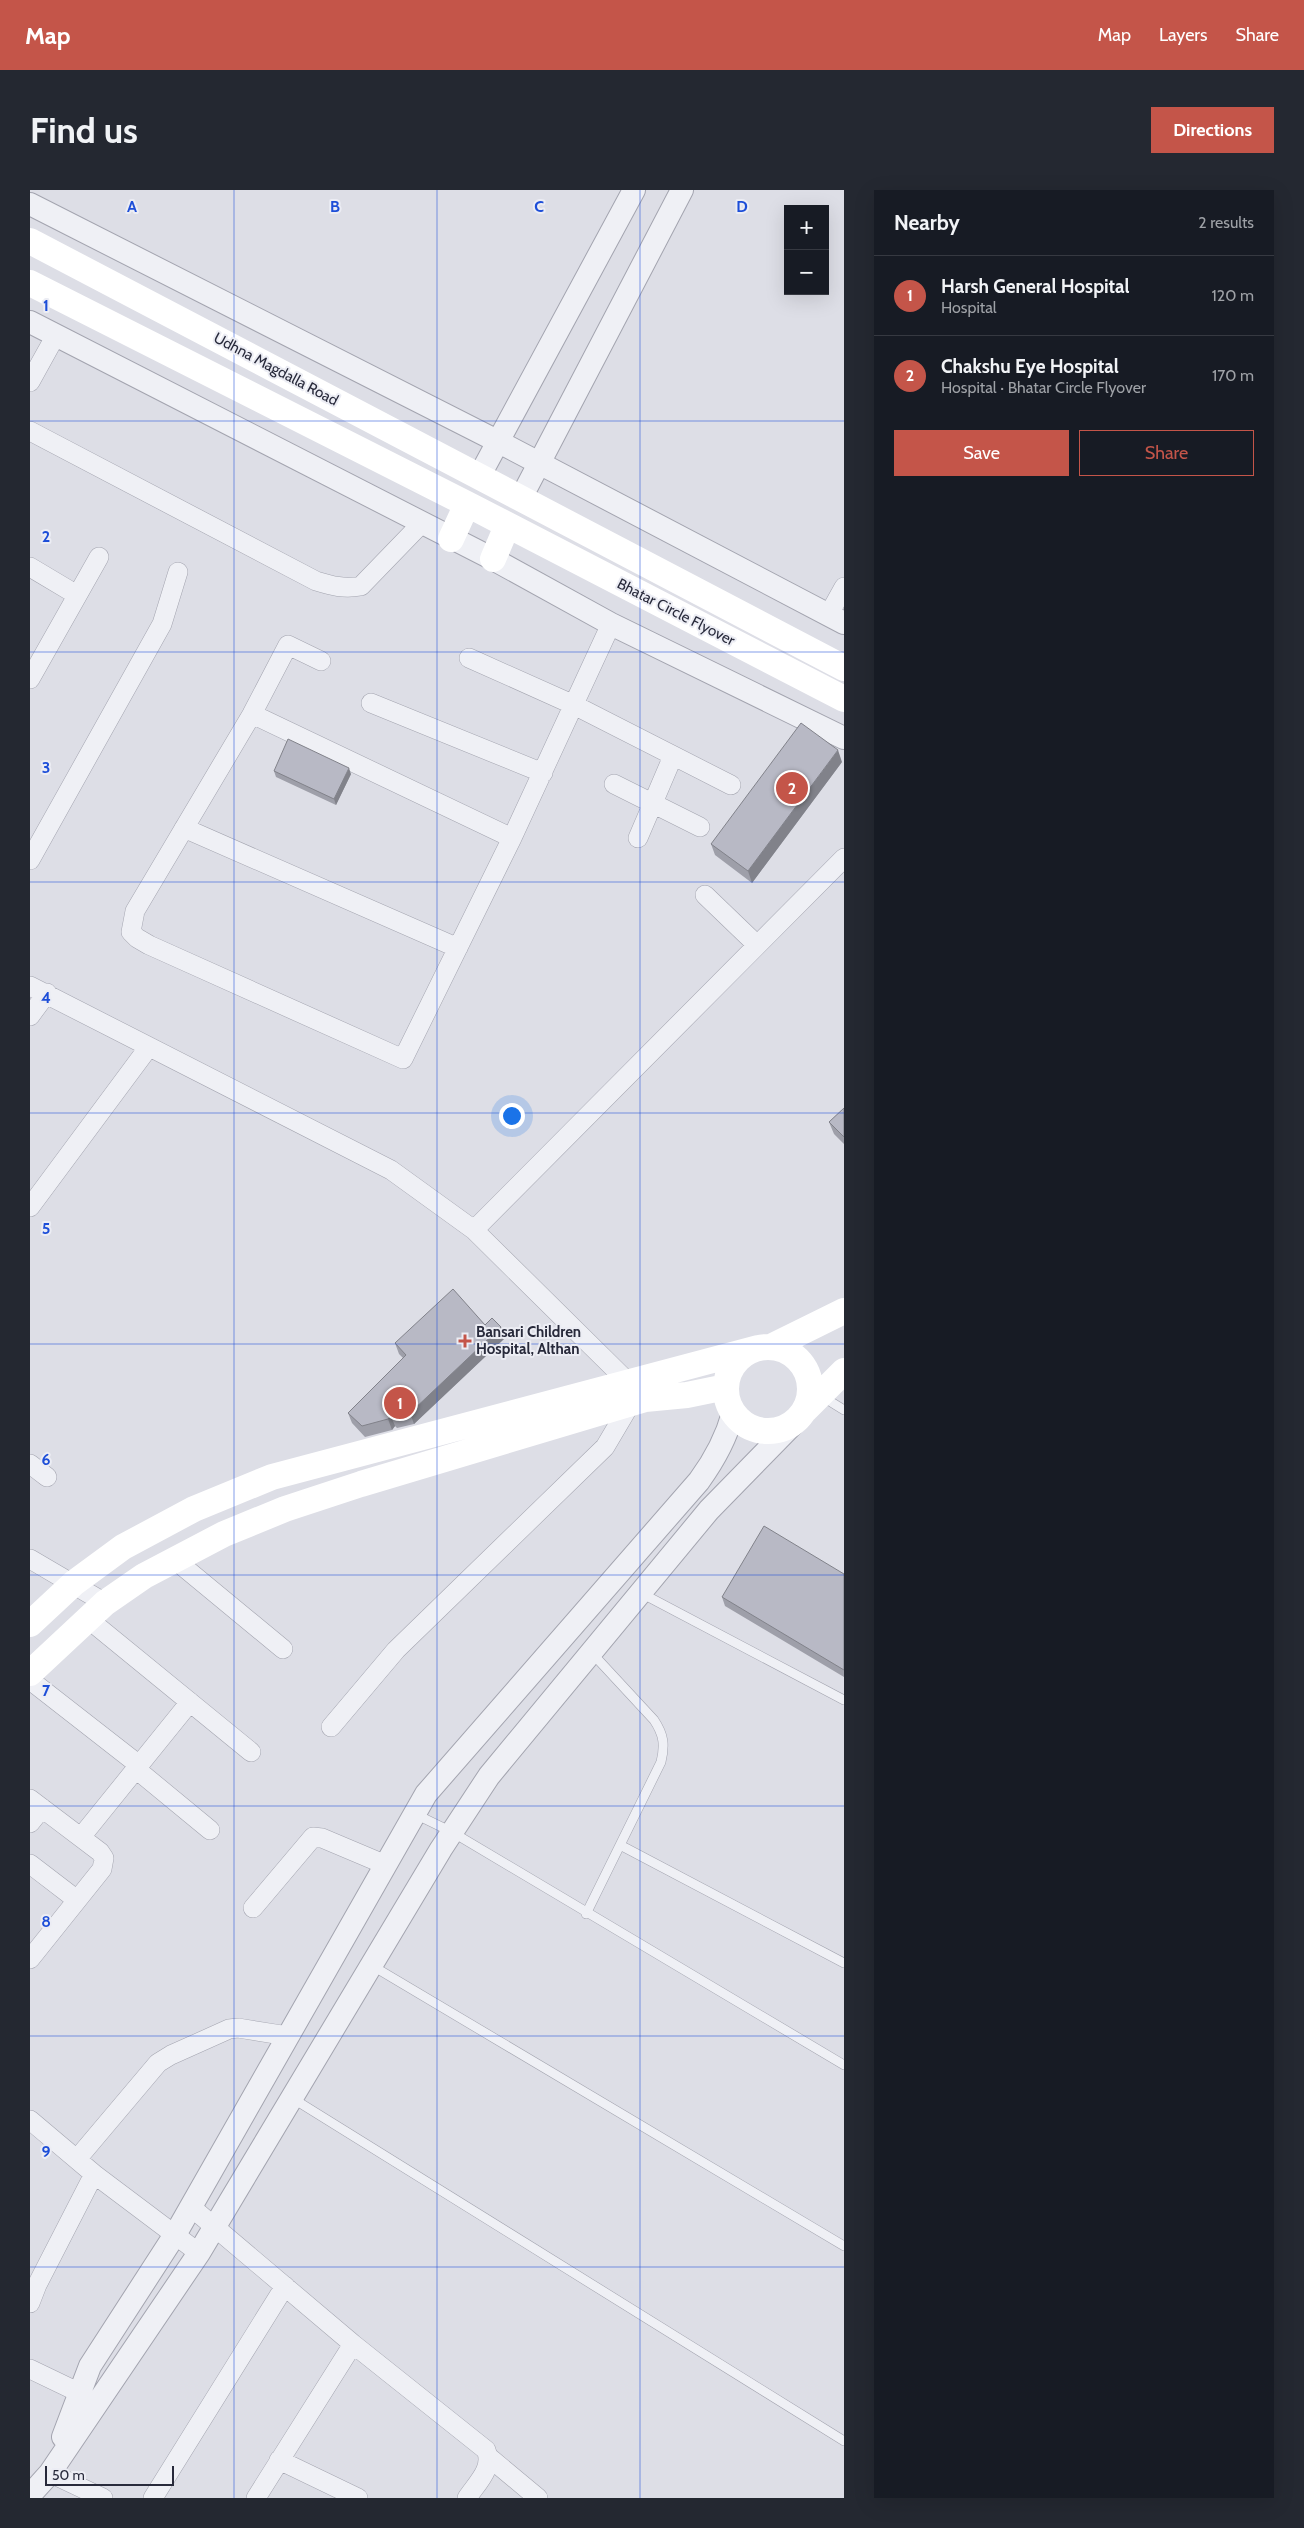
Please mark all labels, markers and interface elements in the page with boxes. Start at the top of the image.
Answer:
text: Map [25,21,71,50]
text: Map [1098,24,1131,46]
text: Layers [1159,24,1208,46]
text: Share [1236,24,1279,46]
button: Directions [1151,107,1274,153]
text: Find us [30,109,138,152]
text: A [127,197,137,216]
text: B [330,197,340,216]
text: C [534,197,544,216]
text: D [736,197,748,216]
map controls [784,205,829,295]
button: + [784,205,829,250]
text: Nearby [894,210,960,235]
text: 2 results [1198,213,1254,232]
button: − [784,250,829,295]
text: Harsh General Hospital [941,275,1130,298]
text: 1 [907,286,913,305]
text: 120 m [1212,286,1254,305]
text: 1 [43,296,49,315]
text: Hospital [941,298,997,317]
street label: Udhna Magdalla Road [211,329,341,409]
text: Chakshu Eye Hospital [941,355,1119,378]
text: 2 [906,366,914,385]
text: 170 m [1212,366,1254,385]
text: Hospital · Bhatar Circle Flyover [941,378,1146,397]
button: Save [894,430,1069,476]
button: Share [1079,430,1254,476]
text: 2 [42,527,50,546]
street label: Bhatar Circle Flyover [614,575,738,650]
text: 3 [42,758,50,777]
pin: 2 [776,769,808,807]
text: 4 [41,988,51,1007]
your location [499,1103,525,1129]
text: 5 [42,1219,50,1238]
place label: Bansari Children Hospital, Althan [476,1323,581,1358]
marker: Bansari Children Hospital, Althan [458,1334,472,1348]
pin: 1 [384,1384,416,1422]
text: 6 [42,1450,51,1469]
text: 7 [42,1681,51,1700]
text: 8 [41,1912,51,1931]
text: 9 [42,2142,51,2161]
scale bar [45,2463,174,2486]
text: 50 m [52,2466,85,2484]

